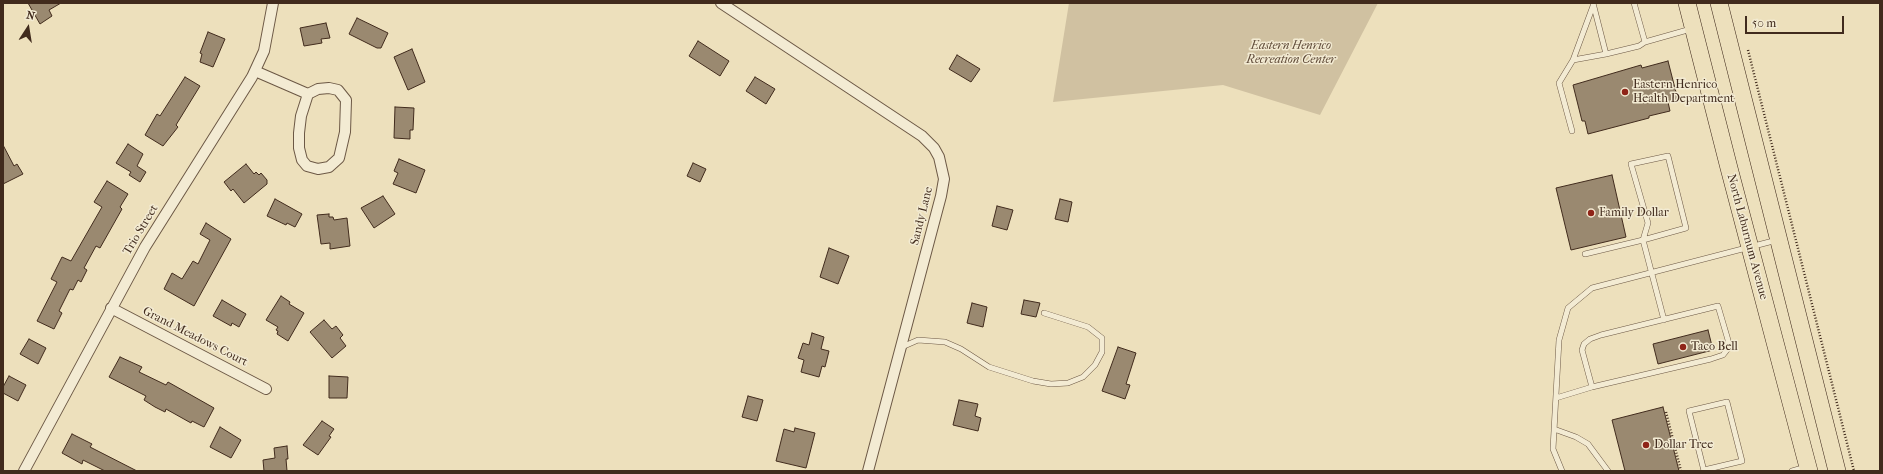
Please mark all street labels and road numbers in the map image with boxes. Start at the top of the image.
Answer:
street label: North Laburnum Avenue [1723,173,1771,301]
street label: Sandy Lane [908,185,936,247]
street label: Trio Street [120,202,162,258]
street label: Grand Meadows Court [140,304,250,370]

